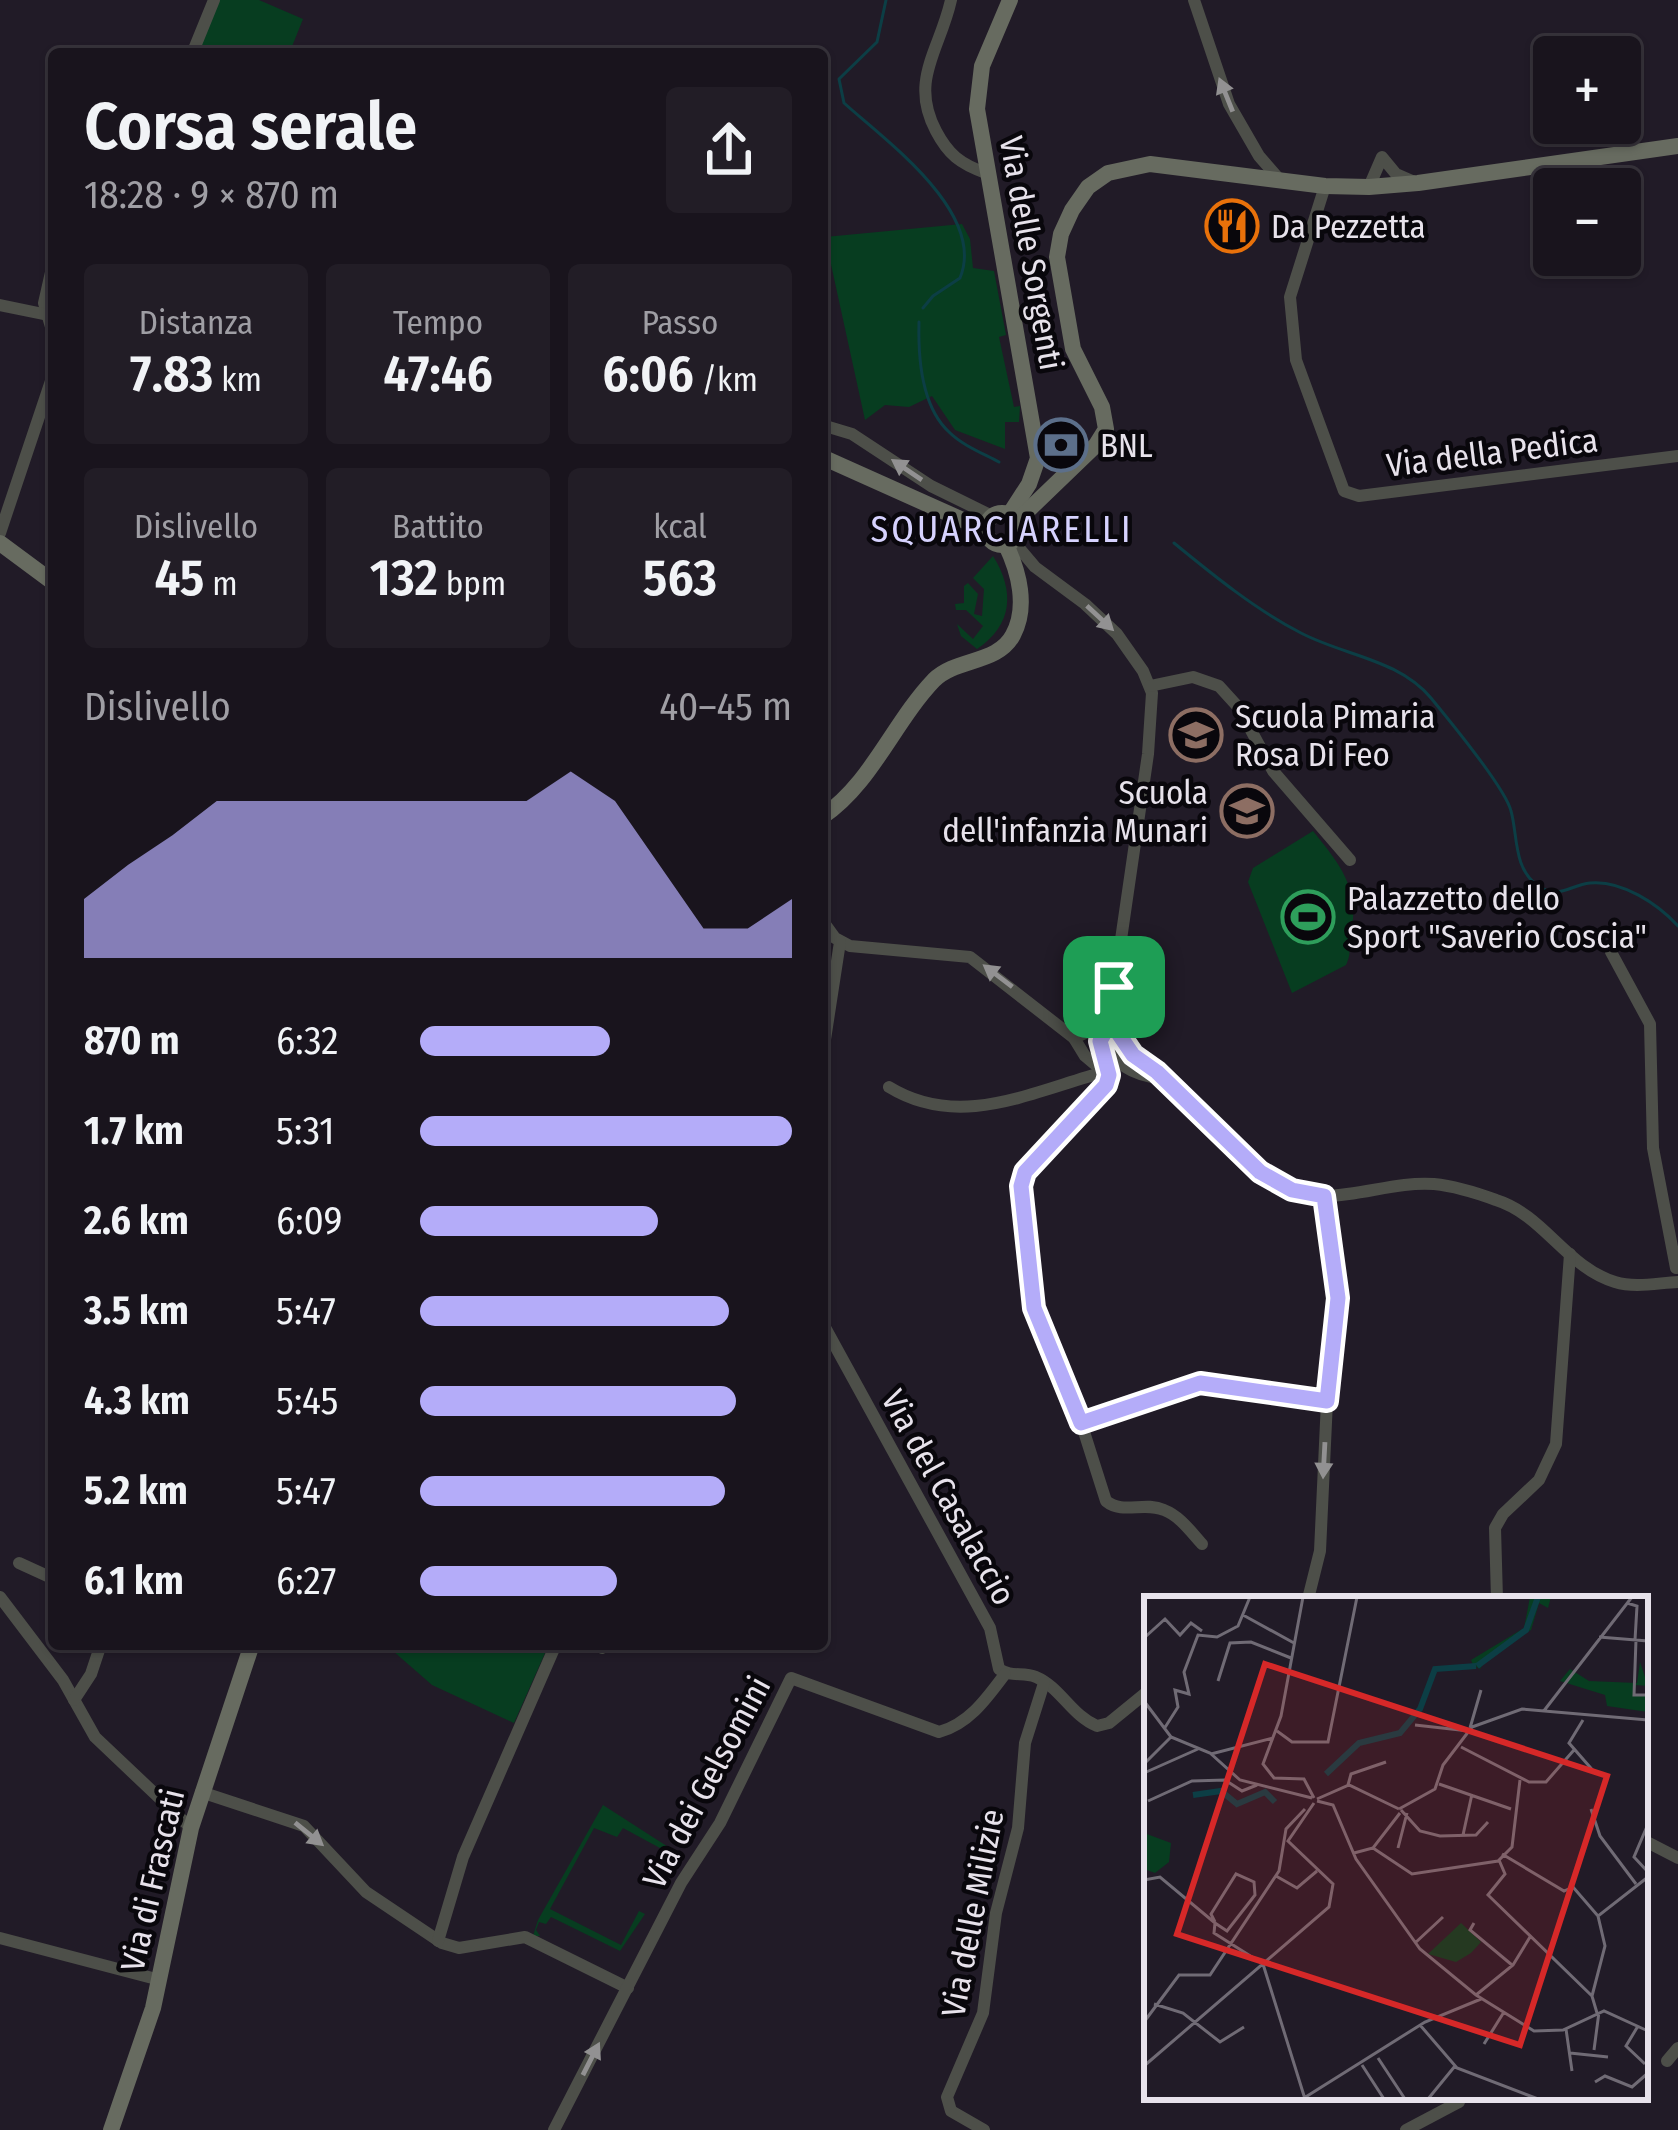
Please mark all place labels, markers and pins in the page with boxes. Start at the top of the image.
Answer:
restaurant icon: Da Pezzetta [1204,198,1260,254]
place label: Da Pezzetta [1271,207,1426,247]
bank icon: BNL [1033,417,1089,473]
place label: BNL [1100,426,1153,466]
place label: Scuola Pimaria Rosa Di Feo [1235,697,1435,775]
school or university icon: Scuola Pimaria Rosa Di Feo [1168,707,1224,763]
place label: Scuola dell'infanzia Munari [942,773,1208,851]
school or university icon: Scuola dell'infanzia Munari [1219,783,1275,839]
place label: Palazzetto dello Sport "Saverio Coscia" [1347,879,1647,957]
sports icon: Palazzetto dello Sport "Saverio Coscia" [1280,889,1336,945]
pin [1063,936,1165,1038]

